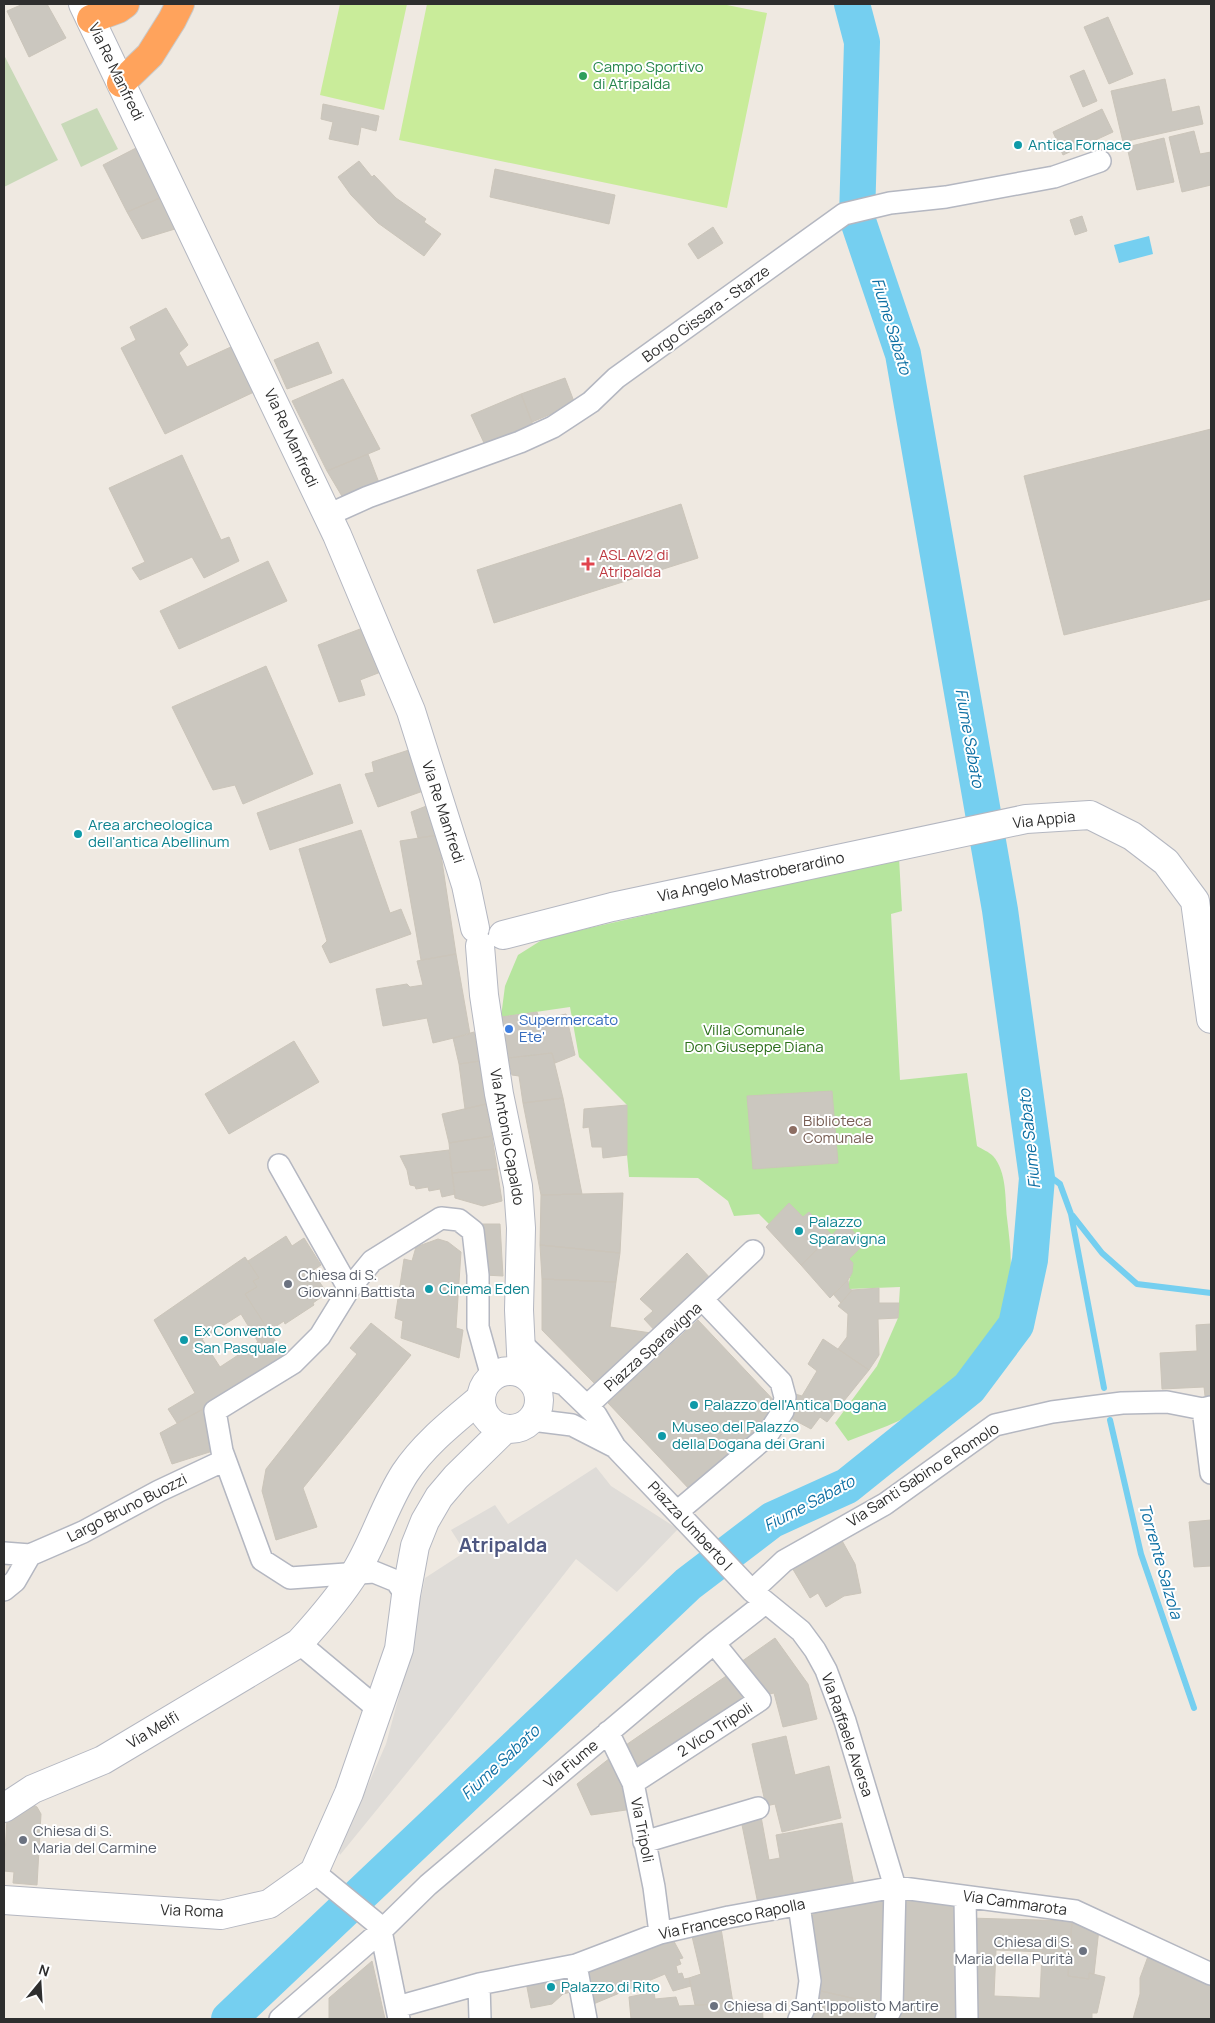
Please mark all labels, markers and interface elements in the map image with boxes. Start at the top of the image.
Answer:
street label: Via Re Manfredi [84,19,149,124]
place label: Campo Sportivo di Atripalda [593,56,704,94]
marker: Campo Sportivo di Atripalda [577,70,589,82]
place label: Antica Fornace [1028,134,1131,155]
marker: Antica Fornace [1012,139,1024,151]
street label: Borgo Gissara - Starze [638,260,774,367]
water label: Fiume Sabato [867,275,918,379]
street label: Via Re Manfredi [259,385,323,490]
place label: ASL AV2 di Atripalda [599,544,669,582]
marker: ASL AV2 di Atripalda [581,557,595,571]
water label: Fiume Sabato [950,687,990,791]
street label: Via Re Manfredi [417,758,470,866]
street label: Via Appia [1012,806,1076,833]
place label: Area archeologica dell'antica Abellinum [88,814,230,852]
marker: Area archeologica dell'antica Abellinum [72,828,84,840]
street label: Via Angelo Mastroberardino [656,846,846,907]
place label: Supermercato Ete' [519,1009,618,1047]
park label: Villa Comunale Don Giuseppe Diana [685,1019,823,1057]
marker: Supermercato Ete' [503,1023,515,1035]
street label: Via Antonio Capaldo [485,1067,530,1207]
water label: Fiume Sabato [1013,1087,1045,1190]
place label: Biblioteca Comunale [803,1110,874,1148]
marker: Biblioteca Comunale [787,1124,799,1136]
place label: Palazzo Sparavigna [809,1211,886,1249]
marker: Palazzo Sparavigna [793,1225,805,1237]
place label: Chiesa di S. Giovanni Battista [298,1264,415,1302]
marker: Chiesa di S. Giovanni Battista [282,1278,294,1290]
place label: Cinema Eden [439,1278,530,1299]
marker: Cinema Eden [423,1283,435,1295]
street label: Piazza Sparavigna [599,1297,706,1396]
place label: Ex Convento San Pasquale [194,1320,287,1358]
marker: Ex Convento San Pasquale [178,1334,190,1346]
place label: Palazzo dell'Antica Dogana [704,1394,887,1415]
marker: Palazzo dell'Antica Dogana [688,1399,700,1411]
place label: Museo del Palazzo della Dogana dei Grani [672,1416,825,1454]
street label: Via Santi Sabino e Romolo [843,1417,1003,1532]
marker: Museo del Palazzo della Dogana dei Grani [656,1430,668,1442]
street label: Largo Bruno Buozzi [63,1468,190,1547]
water label: Fiume Sabato [760,1469,860,1536]
street label: Piazza Umberto I [643,1476,737,1575]
water label: Torrente Salzola [1134,1501,1188,1622]
district label: Atripalda [459,1531,547,1558]
street label: Via Raffaele Aversa [816,1670,879,1800]
street label: 2 Vico Tripoli [673,1697,756,1762]
street label: Via Melfi [123,1706,183,1753]
water label: Fiume Sabato [456,1719,545,1804]
street label: Via Fiume [539,1735,602,1793]
street label: Via Tripoli [626,1796,659,1864]
place label: Chiesa di S. Maria del Carmine [33,1820,157,1858]
marker: Chiesa di S. Maria del Carmine [17,1834,29,1846]
street label: Via Cammarota [962,1885,1068,1920]
street label: Via Francesco Rapolla [657,1893,807,1944]
street label: Via Roma [160,1899,224,1922]
place label: Chiesa di S. Maria della Purità [955,1931,1073,1969]
marker: Chiesa di S. Maria della Purità [1077,1945,1089,1957]
north arrow [15,1958,65,2008]
text: N [36,1960,52,1981]
place label: Palazzo di Rito [561,1976,660,1997]
marker: Palazzo di Rito [545,1981,557,1993]
place label: Chiesa di Sant'Ippolisto Martire [724,1995,939,2016]
marker: Chiesa di Sant'Ippolisto Martire [708,2000,720,2012]

